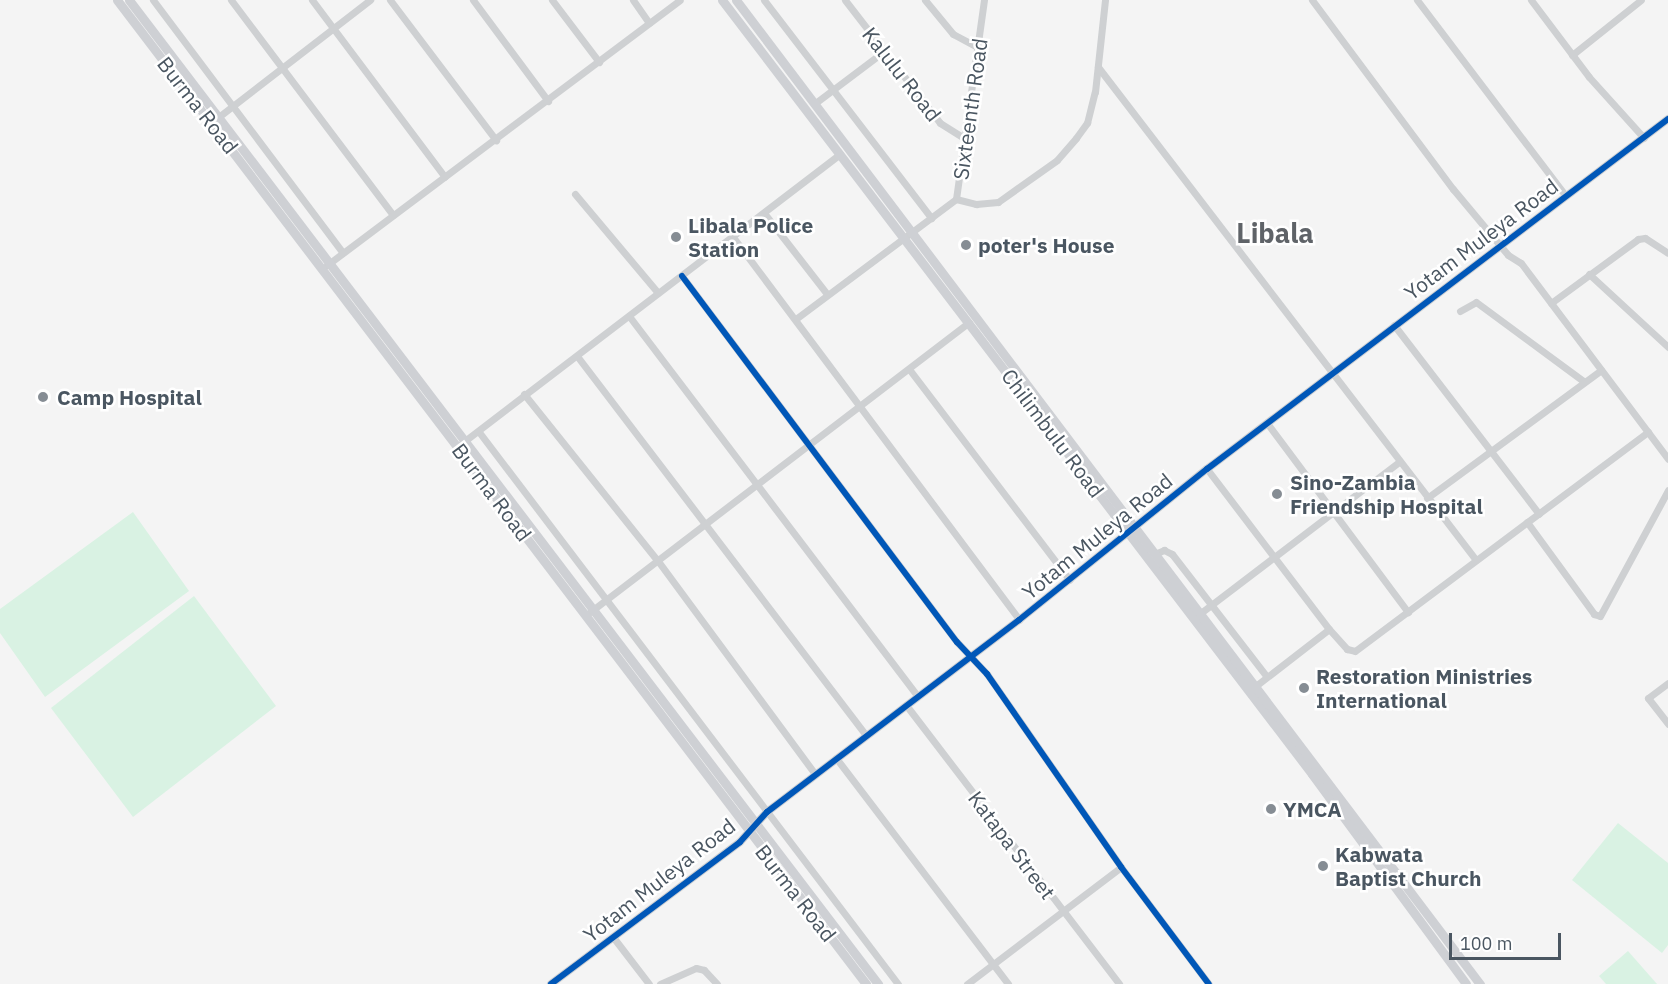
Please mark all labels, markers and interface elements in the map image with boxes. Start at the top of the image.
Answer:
street label: Kalulu Road [857,22,947,126]
street label: Sixteenth Road [948,36,992,182]
street label: Burma Road [152,51,244,159]
street label: Yotam Muleya Road [1399,173,1563,305]
place label: Libala Police Station [688,212,813,262]
district label: Libala [1236,217,1314,249]
marker: Libala Police Station [669,230,683,244]
place label: poter's House [978,232,1114,258]
marker: poter's House [959,238,973,252]
street label: Chilimbulu Road [996,364,1110,502]
place label: Camp Hospital [57,384,202,410]
marker: Camp Hospital [34,388,52,406]
street label: Burma Road [447,438,537,546]
street label: Yotam Muleya Road [1017,468,1177,604]
place label: Sino-Zambia Friendship Hospital [1290,469,1483,519]
marker: Sino-Zambia Friendship Hospital [1268,485,1286,503]
place label: Restoration Ministries International [1316,663,1532,713]
marker: Restoration Ministries International [1297,681,1311,695]
street label: Katapa Street [963,786,1061,904]
place label: YMCA [1283,796,1342,822]
marker: YMCA [1264,802,1278,816]
street label: Yotam Muleya Road [578,813,740,947]
street label: Burma Road [750,839,842,947]
place label: Kabwata Baptist Church [1335,841,1482,891]
marker: Kabwata Baptist Church [1316,859,1330,873]
scale bar [1452,921,1564,959]
text: 100 m [1460,932,1512,955]

